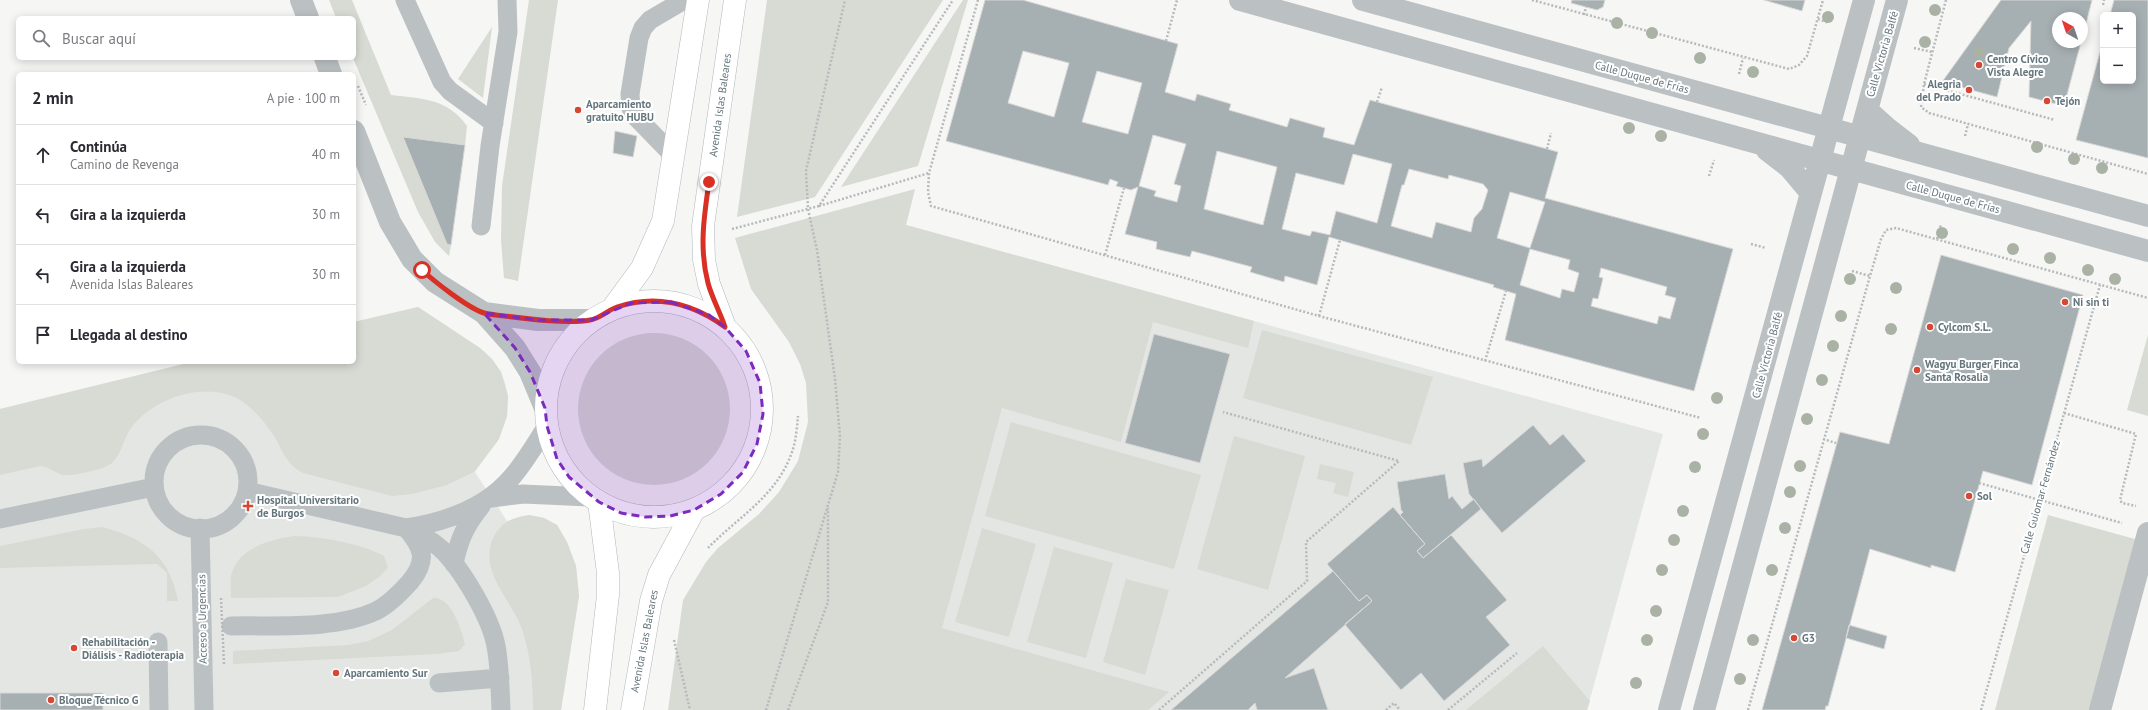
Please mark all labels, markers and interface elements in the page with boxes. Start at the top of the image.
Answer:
street label: Calle Victoria Balfé [1863,9,1901,99]
north arrow [2052,12,2088,48]
map controls [2100,12,2136,84]
button: + [2100,12,2136,48]
search box [16,16,356,60]
icon: search [30,27,52,49]
text: Buscar aquí [62,29,136,48]
button: − [2100,48,2136,84]
street label: Avenida Islas Baleares [706,52,734,158]
place label: Centro Cívico Vista Alegre [1986,52,2048,79]
street label: Calle Duque de Frías [1593,58,1691,96]
marker: Centro Cívico Vista Alegre [1974,60,1984,70]
place label: Alegria del Prado [1916,77,1961,104]
marker: Alegria del Prado [1964,85,1974,95]
text: 2 min [32,87,73,109]
text: A pie · 100 m [267,90,340,107]
place label: Tejón [2055,94,2080,108]
marker: Tejón [2042,96,2052,106]
place label: Aparcamiento gratuito HUBU [586,97,654,124]
marker: Aparcamiento gratuito HUBU [573,105,583,115]
text: Continúa [70,137,127,156]
icon: ahead [32,144,54,166]
text: 40 m [312,146,340,163]
text: Camino de Revenga [70,156,179,173]
route end [700,173,718,191]
street label: Calle Duque de Frías [1904,178,2002,216]
icon: left [32,204,54,226]
text: Gira a la izquierda [70,205,186,224]
text: 30 m [312,206,340,223]
text: Gira a la izquierda [70,257,186,276]
route start [413,261,431,279]
icon: left [32,264,54,286]
text: 30 m [312,266,340,283]
text: Avenida Islas Baleares [70,276,193,293]
place label: Ni sin ti [2073,295,2109,309]
marker: Ni sin ti [2060,297,2070,307]
street label: Calle Victoria Balfé [1749,310,1785,400]
place label: Cylcom S.L. [1938,320,1991,334]
marker: Cylcom S.L. [1925,322,1935,332]
icon: arrive [32,324,54,346]
text: Llegada al destino [70,325,188,344]
place label: Wagyu Burger Finca Santa Rosalia [1925,357,2018,384]
marker: Wagyu Burger Finca Santa Rosalia [1912,365,1922,375]
street label: Calle Guiomar Fernández [2017,438,2063,556]
place label: Sol [1977,489,1993,503]
marker: Sol [1964,491,1974,501]
place label: Hospital Universitario de Burgos [257,493,359,520]
marker: Hospital Universitario de Burgos [242,500,254,512]
street label: Acceso a Urgencias [194,574,210,664]
street label: Avenida Islas Baleares [627,588,661,694]
place label: G3 [1802,631,1815,645]
marker: G3 [1789,633,1799,643]
place label: Rehabilitación - Diálisis - Radioterapia [82,635,184,662]
marker: Rehabilitación - Diálisis - Radioterapia [69,643,79,653]
place label: Aparcamiento Sur [344,666,428,680]
marker: Aparcamiento Sur [331,668,341,678]
place label: Bloque Técnico G [59,693,139,707]
marker: Bloque Técnico G [46,695,56,705]

